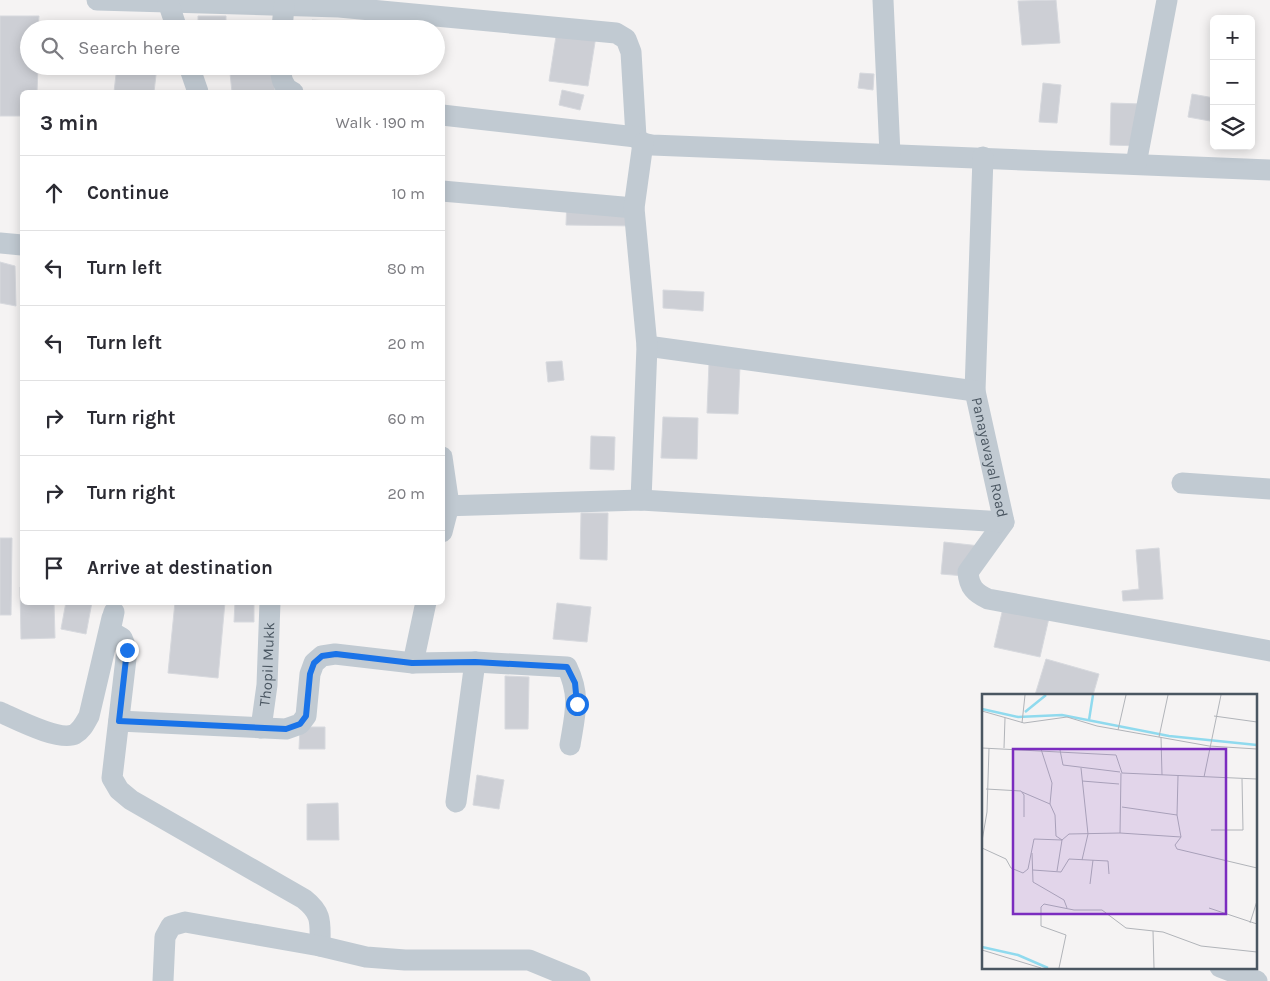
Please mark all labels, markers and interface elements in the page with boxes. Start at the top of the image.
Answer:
map controls [1210,15,1255,150]
button: + [1210,15,1255,60]
search box [20,20,445,75]
icon: search [38,34,66,62]
text: Search here [78,37,180,59]
button: − [1210,60,1255,105]
button: layers [1210,105,1255,150]
text: 3 min [40,111,98,135]
text: Walk · 190 m [336,113,425,132]
icon: ahead [40,179,68,207]
text: Continue [87,182,169,204]
text: 10 m [391,184,425,203]
icon: left [40,254,68,282]
text: Turn left [87,257,162,279]
text: 80 m [387,259,425,278]
icon: left [40,329,68,357]
text: Turn left [87,332,162,354]
text: 20 m [387,334,425,353]
street label: Panayavayal Road [968,395,1012,519]
icon: right [40,404,68,432]
text: Turn right [87,407,176,429]
text: 60 m [388,409,425,428]
icon: right [40,479,68,507]
text: Turn right [87,482,176,504]
text: 20 m [387,484,425,503]
icon: arrive [40,554,68,582]
text: Arrive at destination [87,557,273,579]
street label: Thopil Mukk [255,622,278,708]
route end [116,639,139,662]
route start [566,693,589,716]
inset map [982,694,1258,968]

